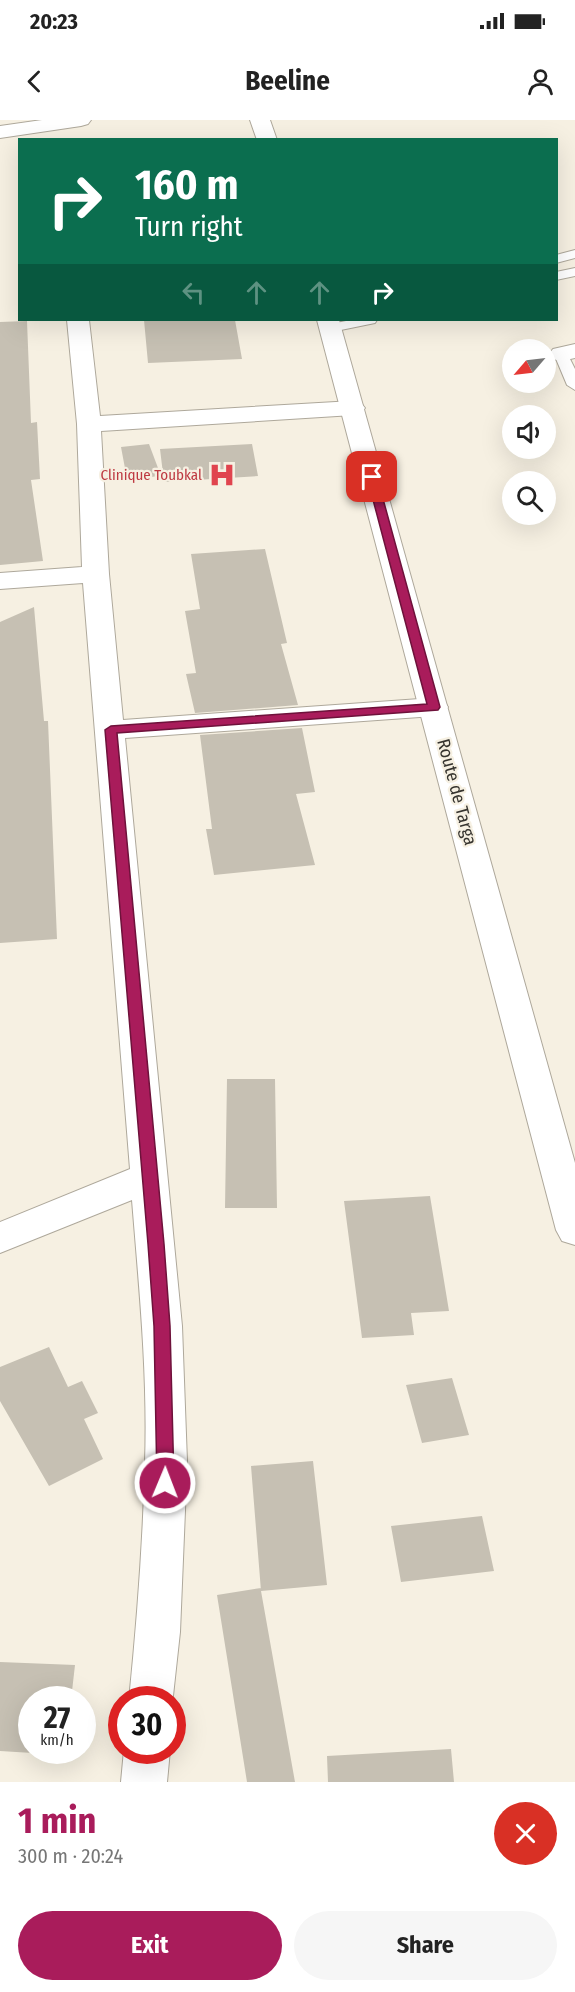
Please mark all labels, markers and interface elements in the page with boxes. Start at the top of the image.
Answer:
text: 20:23 [30,8,78,35]
icon: back [18,65,51,98]
text: Beeline [245,65,330,97]
icon: person [524,65,557,98]
text: 160 m [135,160,238,210]
icon: right [36,162,114,240]
text: Turn right [135,211,243,243]
icon: left [177,276,210,309]
icon: ahead [240,276,273,309]
icon: ahead [303,276,336,309]
icon: right [366,276,399,309]
north arrow [502,339,556,393]
map controls [502,339,556,525]
button: sound [502,405,556,459]
pin [346,451,397,502]
hospital icon: Clinique Toubkal [207,460,237,490]
icon: arrive [355,460,388,493]
place label: Clinique Toubkal [101,466,202,484]
button: search [502,471,556,525]
street label: Route de Targa [432,736,482,848]
position arrow [133,1451,197,1515]
speed limit sign: 30 [108,1686,186,1764]
text: 27 [44,1700,70,1736]
text: km/h [40,1731,74,1749]
text: 1 min [18,1799,96,1843]
button: close [494,1802,557,1865]
text: 300 m · 20:24 [18,1844,123,1868]
button: Exit [18,1911,282,1980]
button: Share [294,1911,557,1980]

